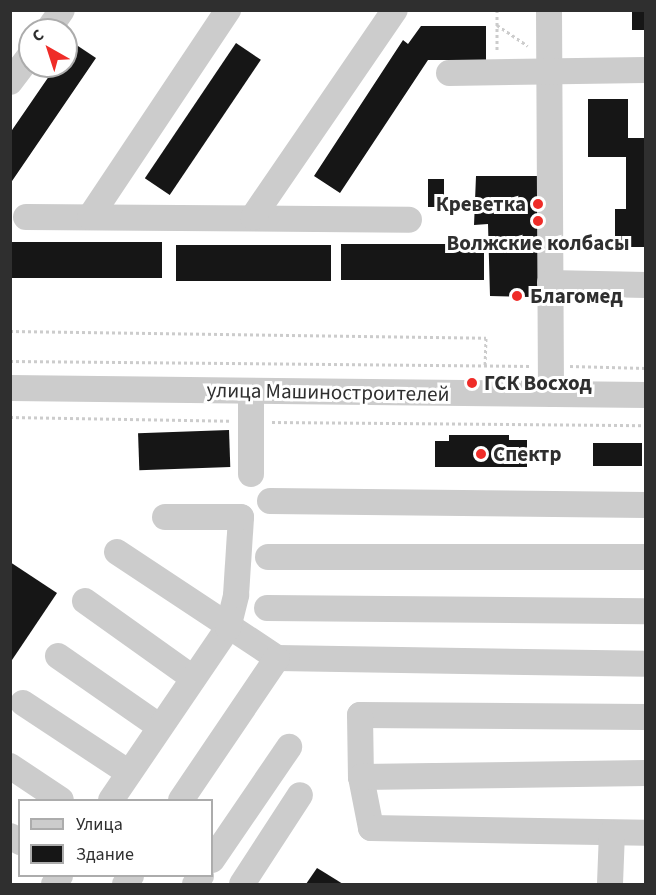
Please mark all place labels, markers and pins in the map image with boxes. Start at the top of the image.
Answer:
place label: Креветка [436,191,526,217]
marker: Креветка [531,197,545,211]
marker: Волжские колбасы [531,214,545,228]
place label: Волжские колбасы [446,230,630,256]
place label: Благомед [530,283,623,309]
marker: Благомед [508,287,526,305]
place label: ГСК Восход [484,370,592,396]
marker: ГСК Восход [465,376,479,390]
place label: Спектр [493,441,561,467]
marker: Спектр [474,447,488,461]

